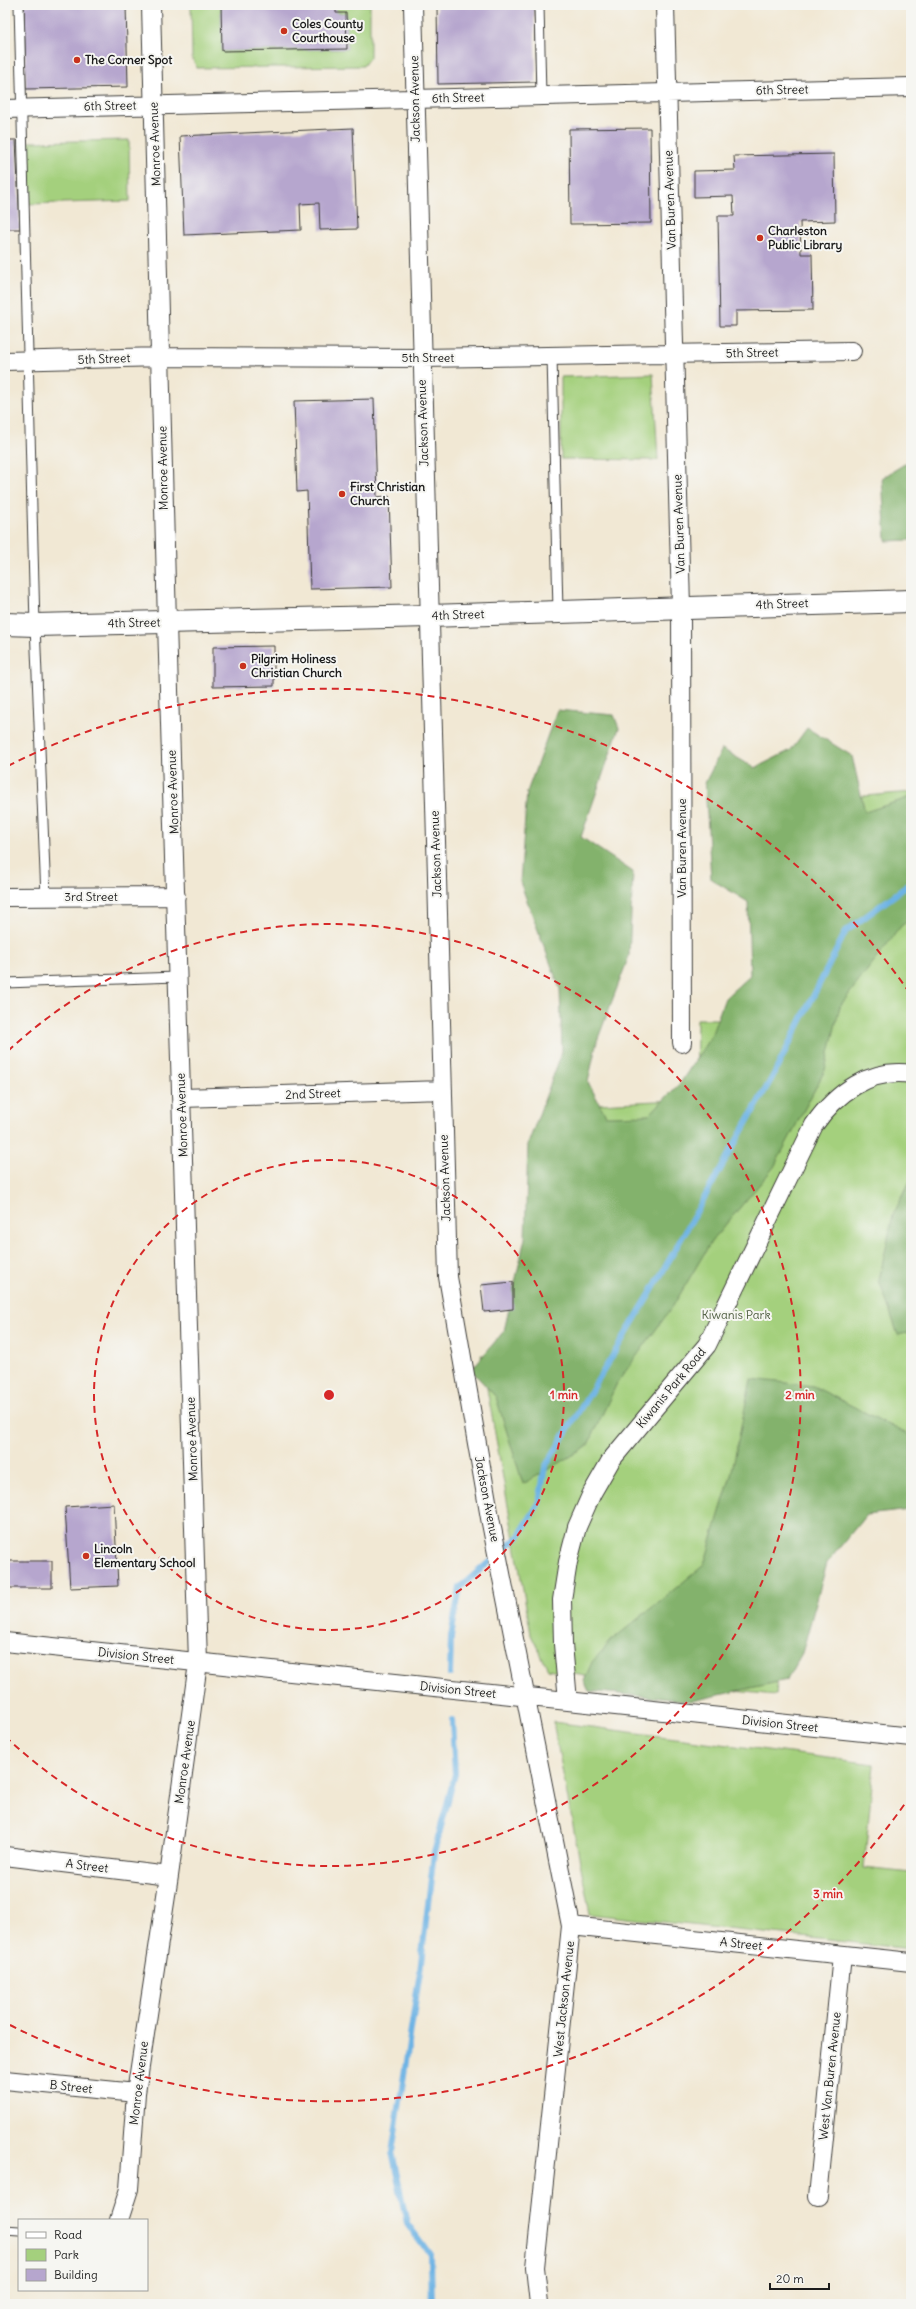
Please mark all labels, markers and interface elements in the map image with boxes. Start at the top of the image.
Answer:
place label: Coles County Courthouse [292,16,363,45]
marker: Coles County Courthouse [279,26,289,36]
place label: The Corner Spot [85,52,173,68]
marker: The Corner Spot [72,55,82,65]
street label: Jackson Avenue [406,55,423,143]
street label: 6th Street [755,82,809,97]
street label: 6th Street [431,90,485,105]
street label: 6th Street [83,98,137,113]
street label: Monroe Avenue [146,102,163,186]
street label: Van Buren Avenue [660,150,679,250]
place label: Charleston Public Library [768,223,843,253]
marker: Charleston Public Library [755,233,765,243]
street label: 5th Street [725,345,779,360]
street label: 5th Street [77,350,131,367]
street label: 5th Street [402,350,454,365]
street label: Jackson Avenue [413,379,432,467]
street label: Monroe Avenue [154,426,171,510]
street label: Van Buren Avenue [669,474,688,574]
place label: First Christian Church [350,479,425,508]
marker: First Christian Church [337,489,347,499]
street label: 4th Street [755,595,809,612]
street label: 4th Street [431,606,485,623]
street label: 4th Street [107,615,161,630]
place label: Pilgrim Holiness Christian Church [251,651,342,680]
marker: Pilgrim Holiness Christian Church [238,661,248,671]
street label: Monroe Avenue [164,750,181,834]
street label: Van Buren Avenue [674,798,689,898]
street label: Jackson Avenue [426,810,445,898]
street label: 3rd Street [64,889,118,904]
street label: Monroe Avenue [173,1073,190,1157]
street label: 2nd Street [285,1085,341,1102]
street label: Jackson Avenue [435,1134,454,1222]
park label: Kiwanis Park [701,1307,771,1322]
street label: Kiwanis Park Road [633,1345,709,1431]
text: 1 min [550,1387,578,1402]
text: 2 min [785,1387,815,1402]
centre of rings [322,1388,336,1402]
street label: Monroe Avenue [183,1397,200,1481]
street label: Jackson Avenue [472,1455,503,1543]
place label: Lincoln Elementary School [94,1541,196,1571]
marker: Lincoln Elementary School [81,1551,91,1561]
street label: Division Street [97,1644,175,1667]
street label: Division Street [419,1678,497,1701]
street label: Division Street [741,1712,819,1735]
street label: Monroe Avenue [171,1719,198,1805]
street label: A Street [65,1855,109,1876]
text: 3 min [813,1886,843,1901]
street label: A Street [719,1934,763,1953]
street label: West Jackson Avenue [550,1940,577,2058]
street label: West Van Buren Avenue [815,2011,844,2141]
street label: Monroe Avenue [126,2040,151,2126]
street label: B Street [49,2077,93,2096]
legend [18,2219,148,2291]
text: Road [54,2227,82,2242]
text: Park [54,2247,79,2262]
scale bar [770,2265,829,2291]
text: Building [54,2267,98,2282]
text: 20 m [776,2271,804,2286]

